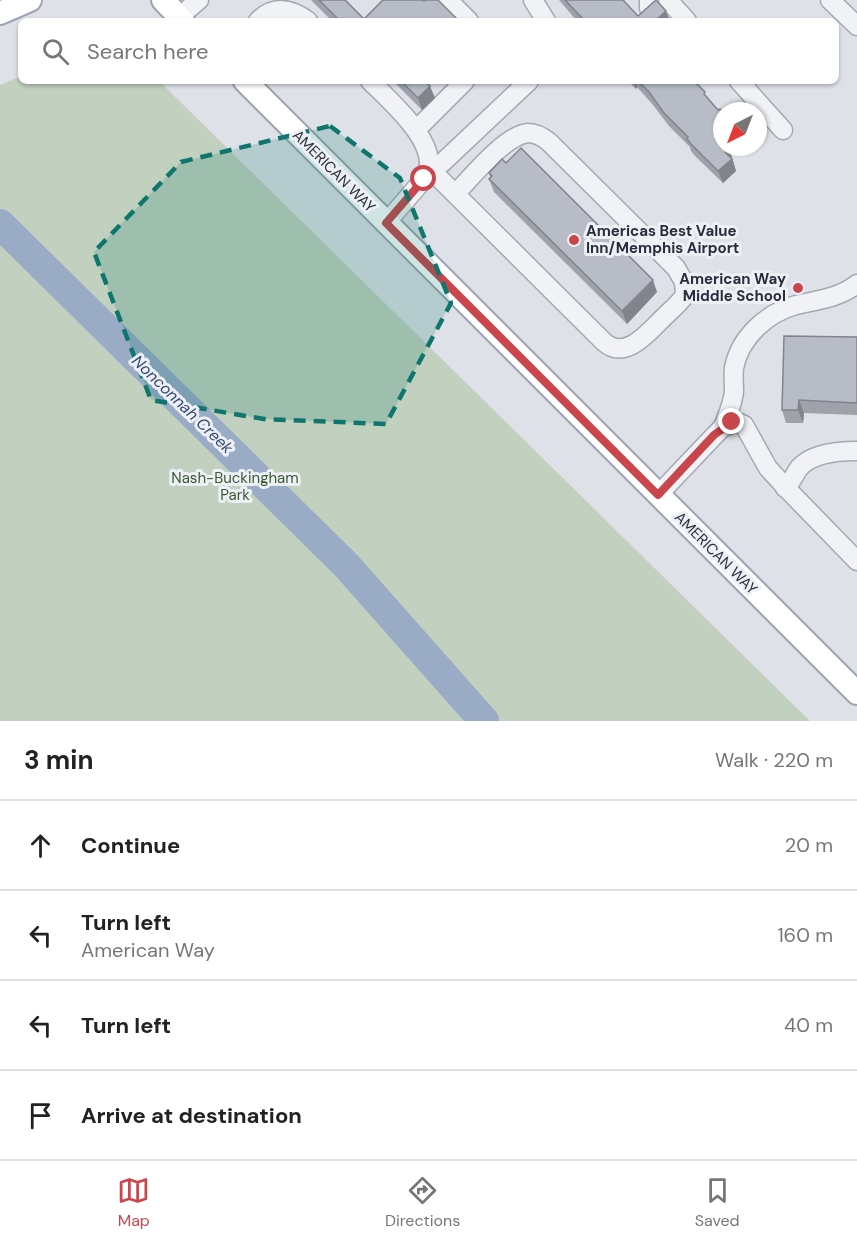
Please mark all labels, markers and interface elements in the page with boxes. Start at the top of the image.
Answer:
search box [18,18,839,84]
icon: search [39,35,72,68]
text: Search here [87,37,208,66]
north arrow [713,102,767,156]
street label: AMERICAN WAY [288,125,380,217]
route start [410,165,436,191]
place label: Americas Best Value Inn/Memphis Airport [586,221,739,258]
marker: Americas Best Value Inn/Memphis Airport [567,233,581,247]
place label: American Way Middle School [679,269,786,306]
marker: American Way Middle School [791,281,805,295]
water label: Nonconnah Creek [127,351,238,459]
route end [718,408,744,434]
park label: Nash-Buckingham Park [171,468,299,505]
street label: AMERICAN WAY [670,507,762,599]
text: 3 min [24,743,93,777]
text: Walk · 220 m [715,747,833,773]
icon: ahead [24,829,57,862]
text: Continue [81,831,180,860]
text: 20 m [785,832,833,858]
text: Turn left [81,908,171,937]
icon: left [24,919,57,952]
text: 160 m [777,922,833,948]
text: American Way [81,937,215,963]
icon: left [24,1009,57,1042]
text: Turn left [81,1011,171,1040]
text: 40 m [784,1012,833,1038]
icon: arrive [24,1099,57,1132]
text: Arrive at destination [81,1101,302,1130]
tab: Map [117,1174,150,1231]
tab: Directions [385,1174,460,1231]
tab: Saved [695,1174,740,1231]

